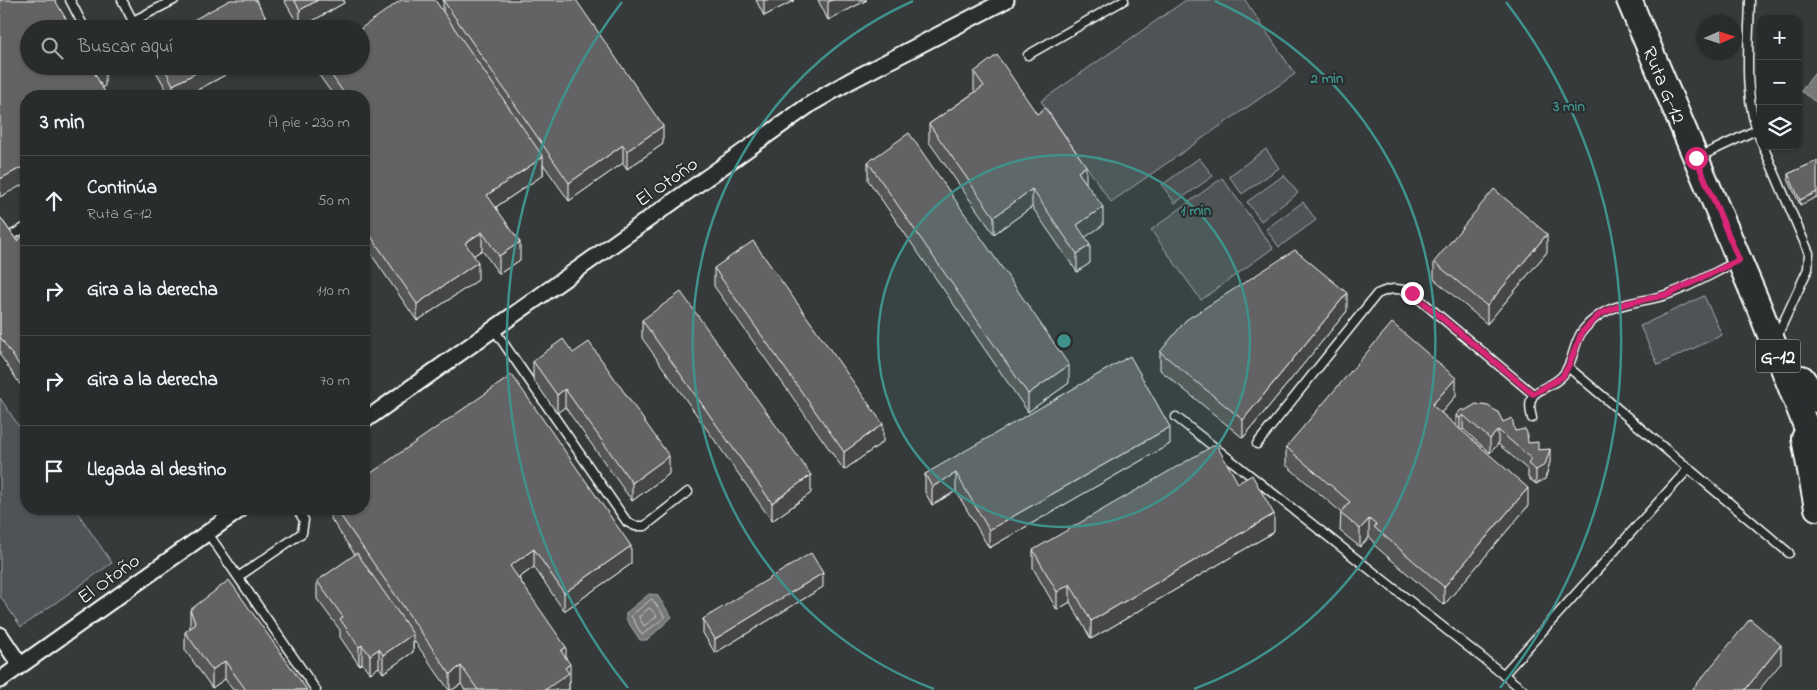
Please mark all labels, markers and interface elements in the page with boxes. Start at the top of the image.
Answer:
north arrow [1697,15,1742,60]
map controls [1757,15,1802,150]
button: + [1757,15,1802,60]
search box [20,20,370,75]
icon: search [38,34,66,62]
text: Buscar aquí [78,34,173,61]
street label: Ruta G-12 [1633,43,1692,129]
button: − [1757,60,1802,105]
text: 2 min [1310,68,1344,90]
text: 3 min [1552,96,1585,118]
button: layers [1757,105,1802,150]
text: 3 min [40,108,84,138]
text: A pie · 230 m [268,111,350,135]
route start [1685,147,1708,170]
street label: El Otoño [630,151,705,215]
text: Continúa [87,175,157,202]
icon: ahead [40,187,68,215]
text: 50 m [318,189,350,213]
text: 1 min [1181,200,1212,222]
text: Ruta G-12 [87,202,152,226]
icon: right [40,277,68,305]
text: Gira a la derecha [87,277,218,304]
text: 110 m [316,279,350,303]
route end [1401,282,1424,305]
centre of rings [1055,332,1073,350]
road number: G-12 [1756,340,1800,372]
icon: right [40,367,68,395]
text: Gira a la derecha [87,367,218,394]
text: 70 m [320,369,350,393]
icon: arrive [40,457,68,485]
text: Llegada al destino [87,457,226,484]
street label: El Otoño [72,547,147,613]

